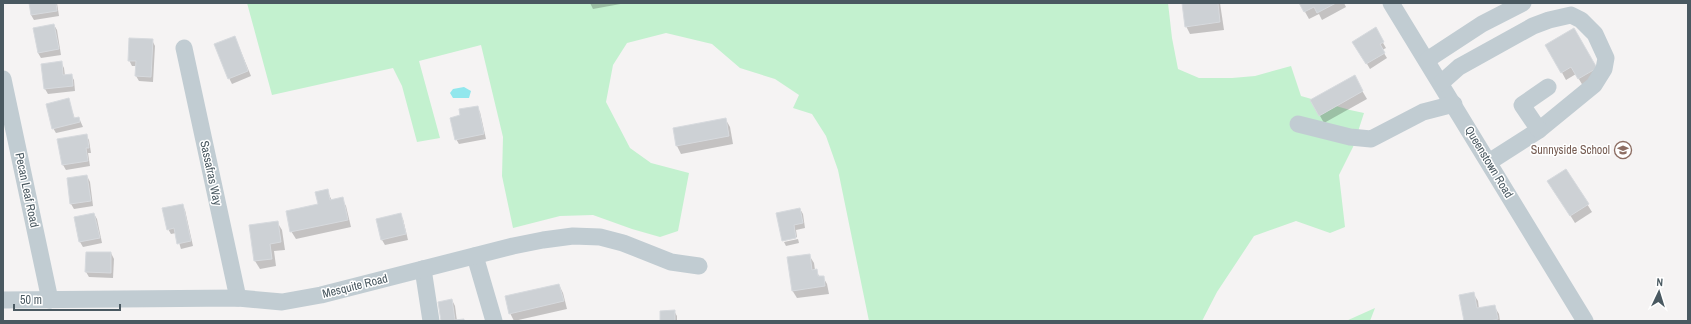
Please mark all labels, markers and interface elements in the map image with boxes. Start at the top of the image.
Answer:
street label: Queenstown Road [1461,123,1517,201]
street label: Sassafras Way [196,139,226,207]
school or university icon: Sunnyside School [1613,140,1633,160]
place label: Sunnyside School [1531,142,1610,158]
street label: Pecan Leaf Road [11,151,43,229]
street label: Mesquite Road [321,270,389,302]
north arrow [1639,272,1679,312]
text: N [1656,275,1663,289]
scale bar [14,286,120,312]
text: 50 m [20,292,42,308]

